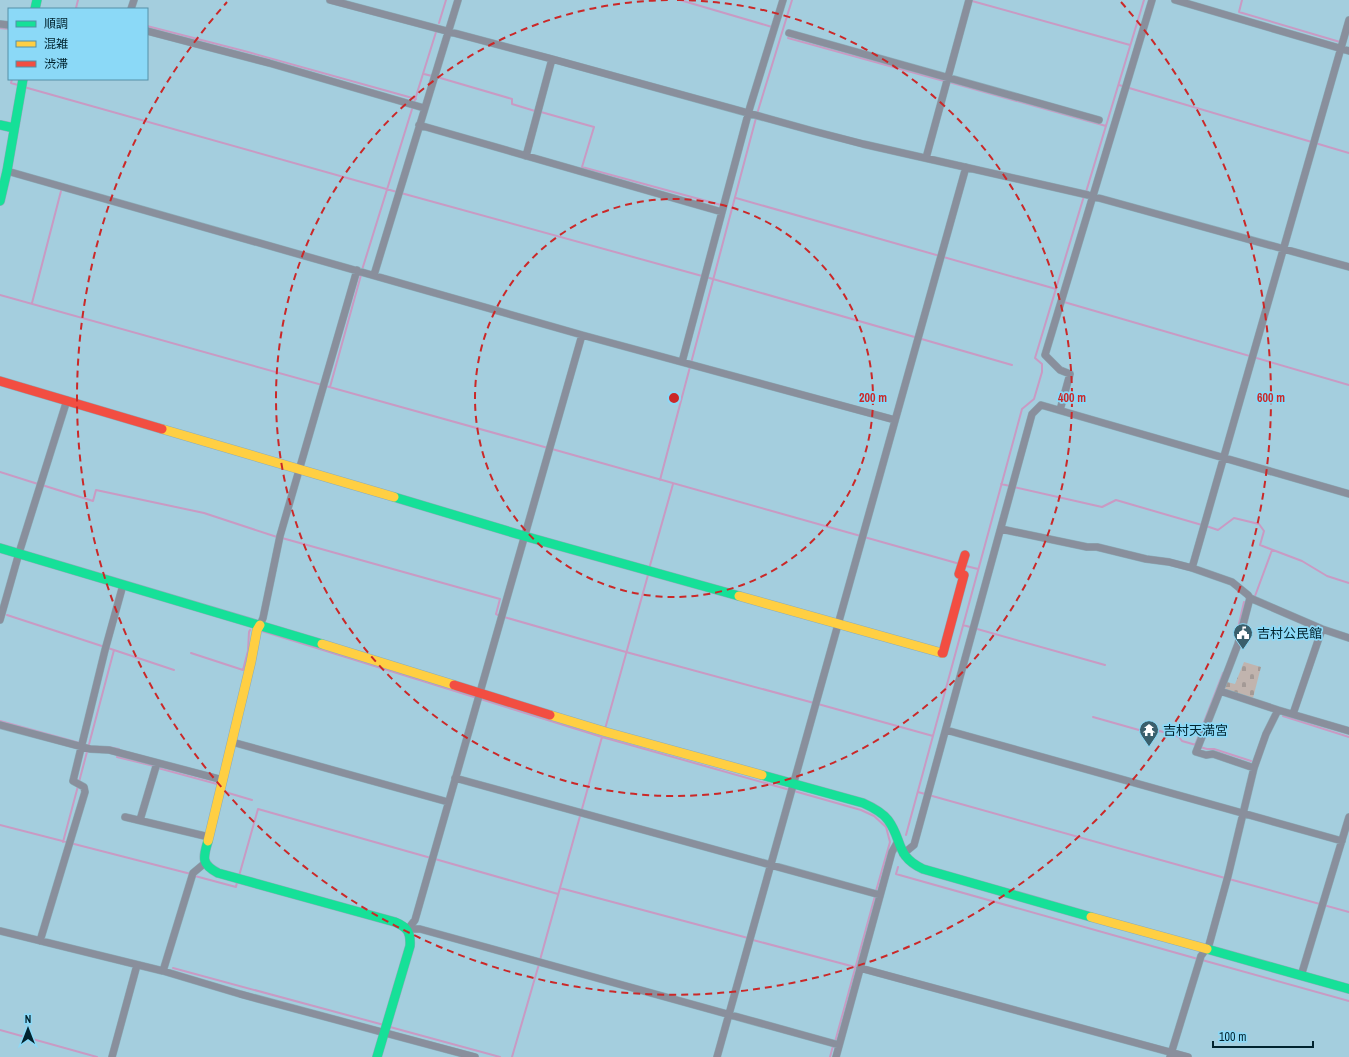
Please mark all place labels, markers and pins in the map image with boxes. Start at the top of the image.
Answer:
centre of rings [667,391,681,405]
public building icon: 吉村公民館 [1232,622,1254,650]
place label: 吉村公民館 [1257,625,1322,642]
temple icon: 吉村天満宮 [1138,719,1160,747]
place label: 吉村天満宮 [1163,722,1228,739]

